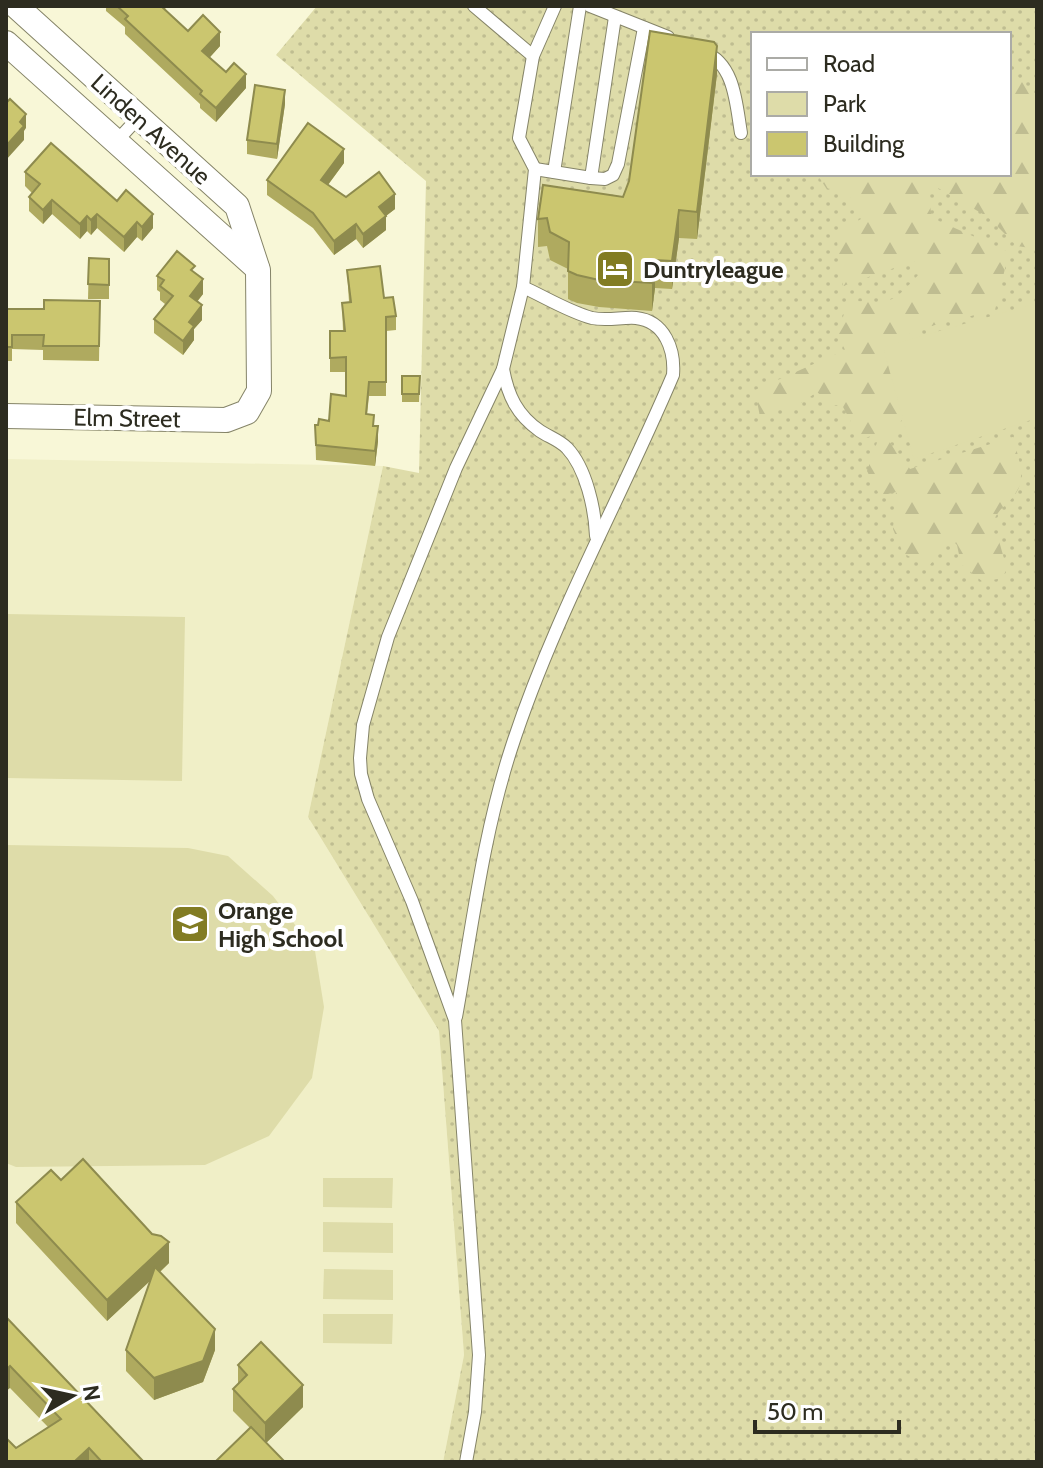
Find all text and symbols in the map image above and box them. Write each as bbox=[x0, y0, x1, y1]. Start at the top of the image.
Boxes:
legend bbox=[751, 32, 1011, 176]
text: Road bbox=[823, 49, 875, 78]
street label: Linden Avenue bbox=[85, 68, 217, 190]
text: Park bbox=[823, 89, 866, 118]
text: Building bbox=[823, 129, 905, 158]
hotel icon: Duntryleague bbox=[594, 248, 636, 290]
place label: Duntryleague bbox=[643, 255, 784, 284]
street label: Elm Street bbox=[73, 403, 181, 433]
place label: Orange High School bbox=[218, 896, 343, 953]
school or university icon: Orange High School bbox=[169, 903, 211, 945]
north arrow bbox=[32, 1356, 112, 1436]
text: N bbox=[77, 1383, 106, 1403]
scale bar bbox=[755, 1384, 899, 1434]
text: 50 m bbox=[767, 1397, 823, 1426]

